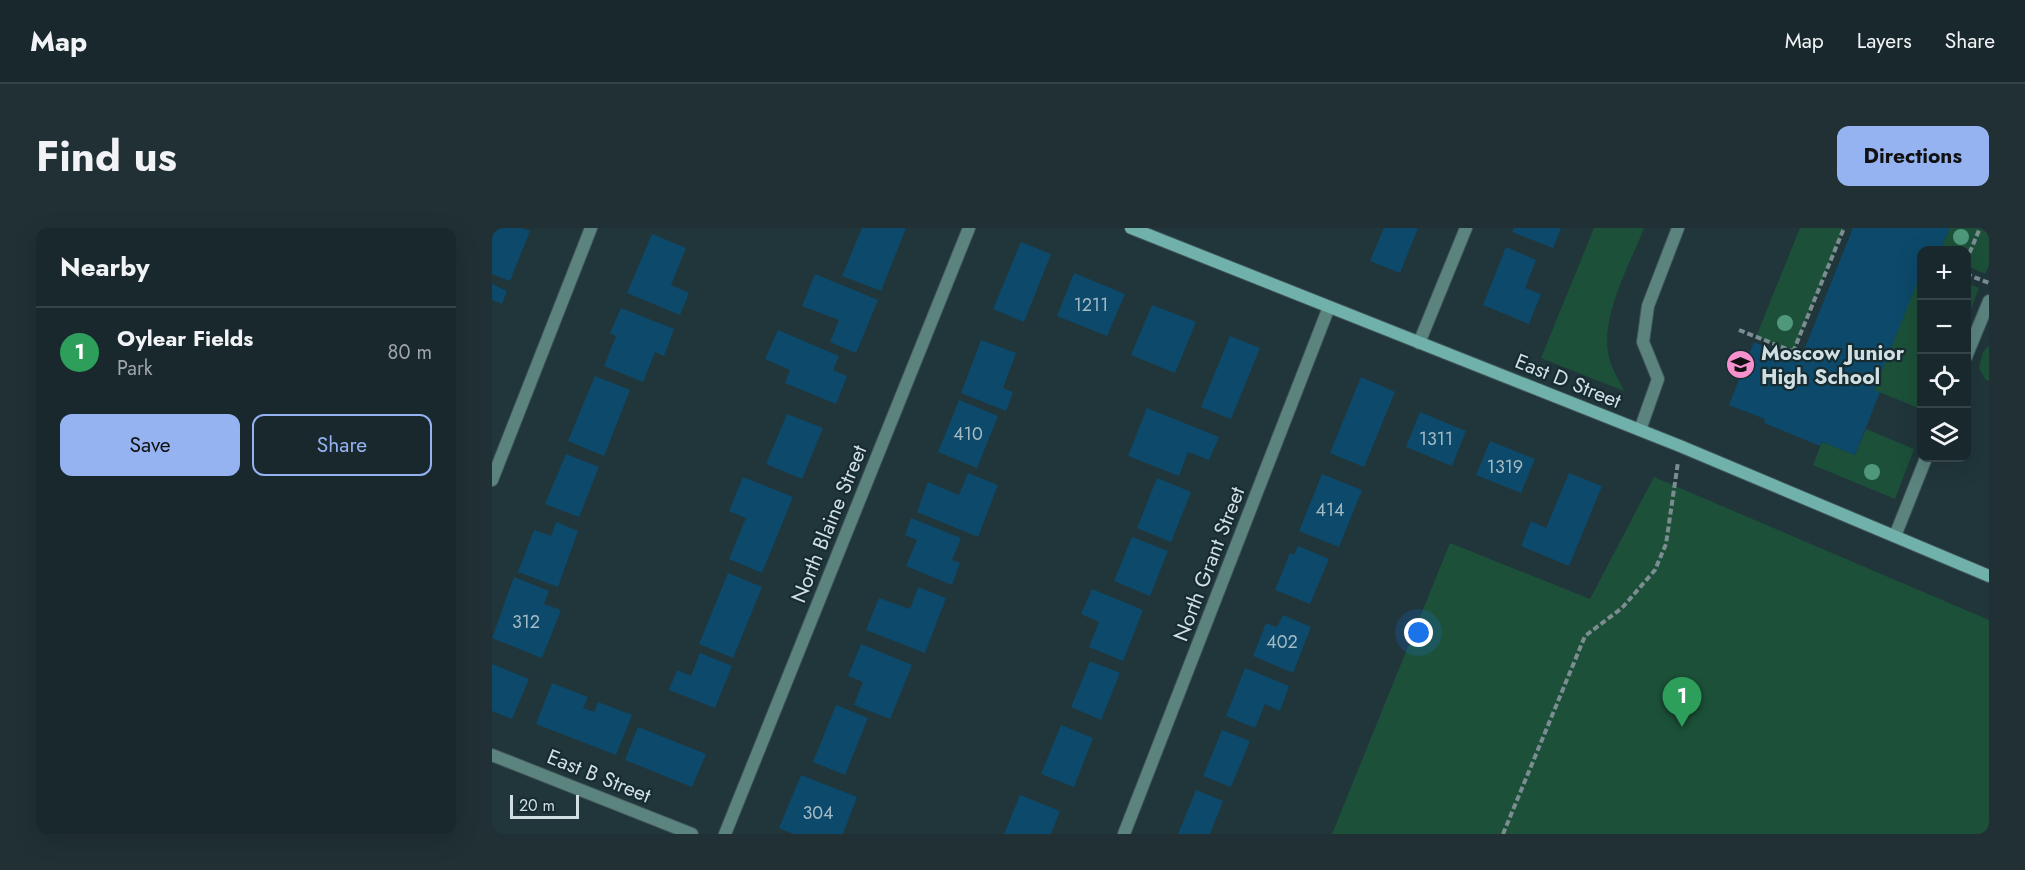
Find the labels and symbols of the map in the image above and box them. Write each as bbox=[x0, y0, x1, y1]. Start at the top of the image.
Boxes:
house number: 1211 bbox=[1074, 292, 1108, 318]
place label: Moscow Junior High School bbox=[1761, 338, 1905, 392]
street label: East D Street bbox=[1510, 346, 1626, 416]
school or university icon: Moscow Junior High School bbox=[1724, 349, 1756, 381]
house number: 410 bbox=[953, 421, 983, 447]
house number: 1311 bbox=[1419, 426, 1453, 452]
street label: North Blaine Street bbox=[784, 441, 874, 607]
house number: 1319 bbox=[1487, 454, 1523, 480]
street label: North Grant Street bbox=[1166, 482, 1252, 646]
house number: 414 bbox=[1315, 497, 1345, 523]
house number: 312 bbox=[512, 609, 540, 635]
your location bbox=[1404, 618, 1433, 647]
house number: 402 bbox=[1266, 629, 1298, 655]
pin: 1 bbox=[1662, 678, 1702, 727]
street label: East B Street bbox=[543, 742, 655, 810]
scale bar bbox=[510, 792, 579, 820]
house number: 304 bbox=[802, 800, 834, 826]

